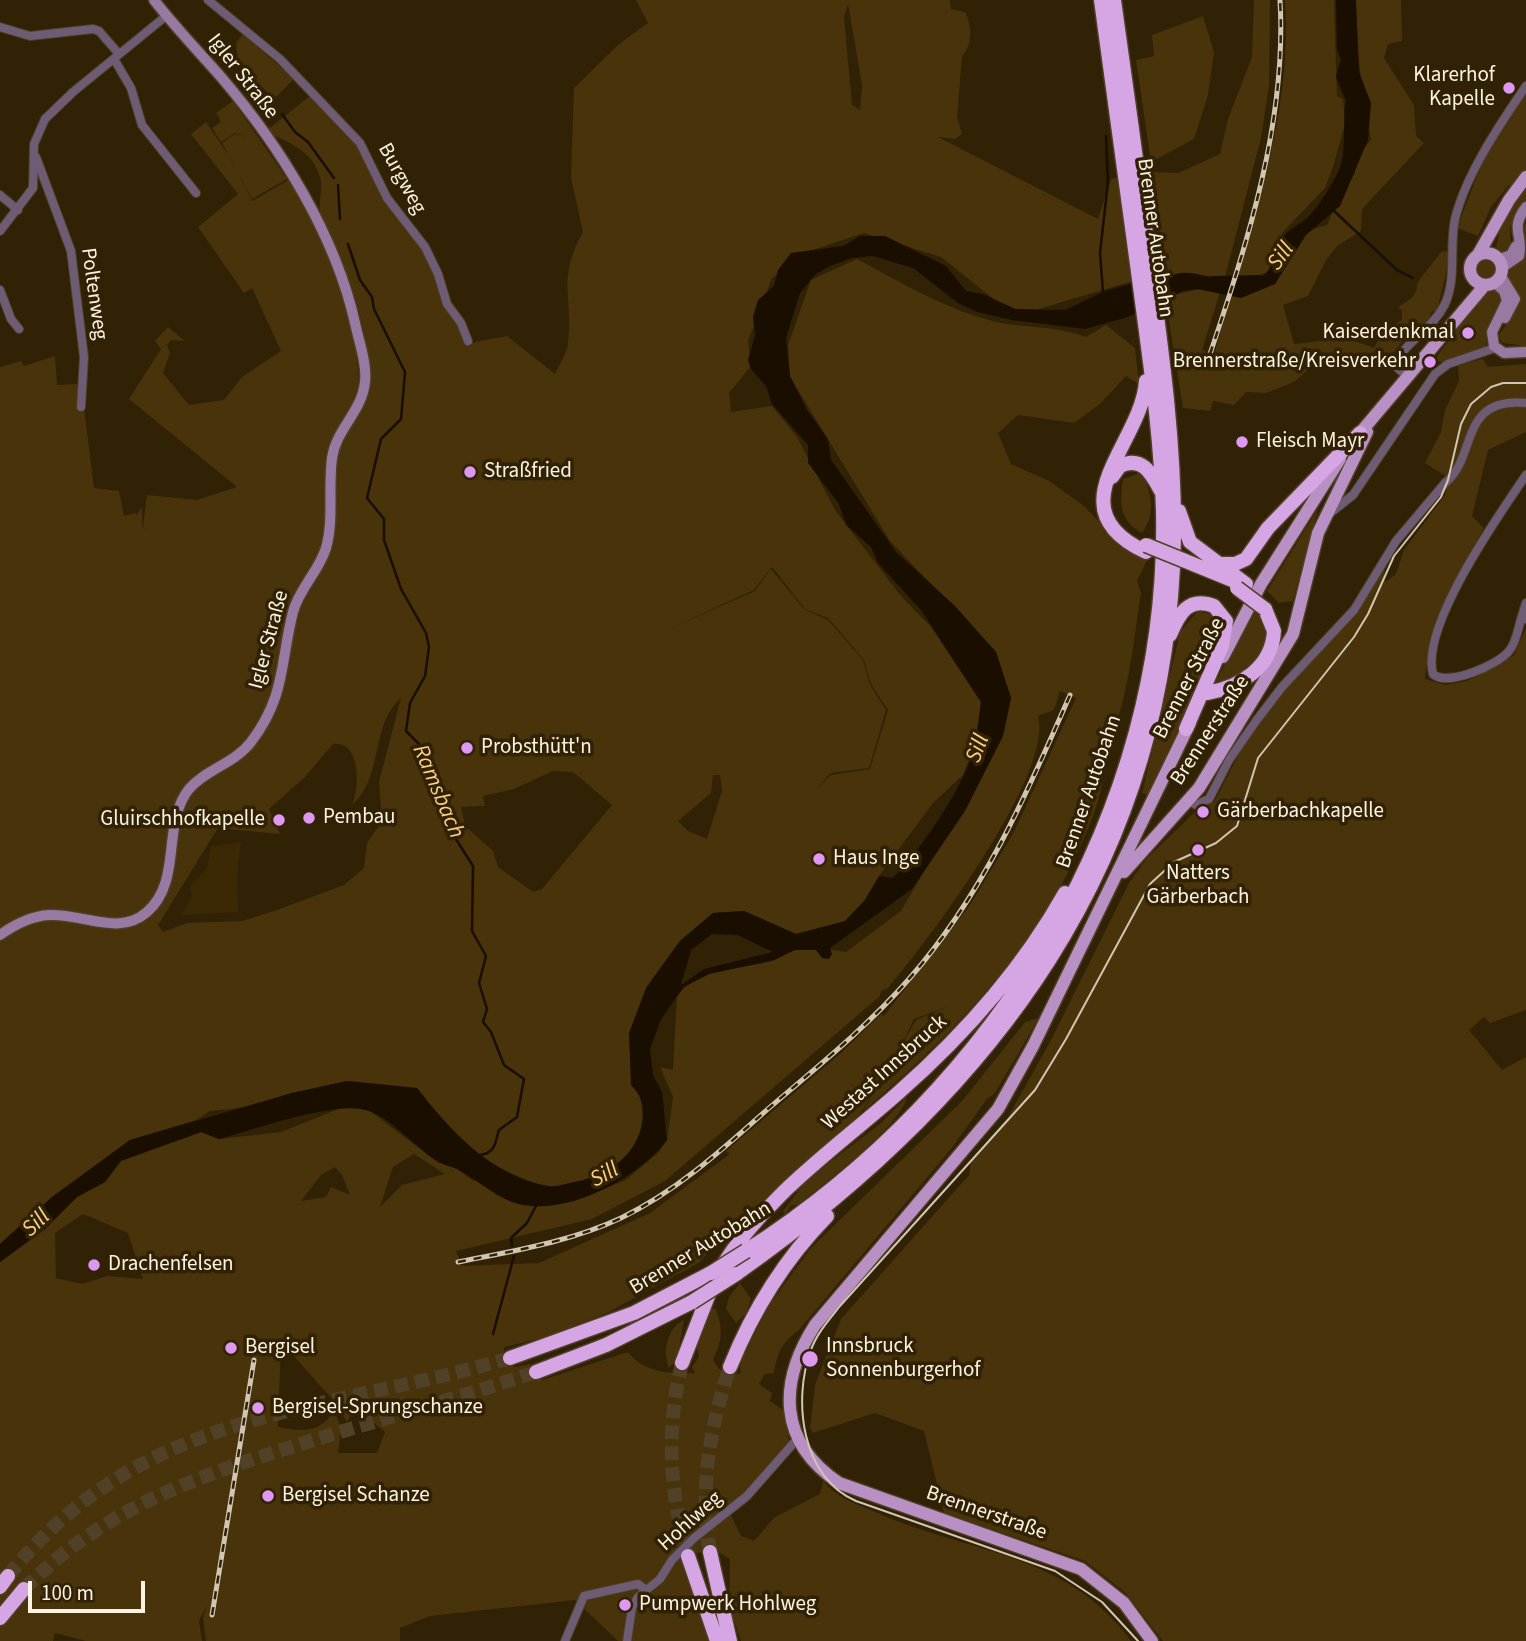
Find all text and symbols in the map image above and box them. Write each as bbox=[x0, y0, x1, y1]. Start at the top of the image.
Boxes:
street label: Igler Straße bbox=[201, 29, 283, 125]
place label: Klarerhof Kapelle bbox=[1413, 63, 1495, 113]
marker: Klarerhof Kapelle bbox=[1501, 80, 1517, 96]
street label: Burgweg bbox=[371, 139, 431, 219]
street label: Brenner Autobahn bbox=[1130, 157, 1178, 319]
water label: Sill bbox=[1262, 237, 1302, 277]
street label: Poltenweg bbox=[74, 246, 112, 342]
place label: Kaiserdenkmal bbox=[1322, 320, 1454, 346]
marker: Kaiserdenkmal bbox=[1460, 325, 1476, 341]
place label: Brennerstraße/Kreisverkehr bbox=[1173, 349, 1416, 375]
marker: Brennerstraße/Kreisverkehr bbox=[1422, 354, 1438, 370]
place label: Fleisch Mayr bbox=[1256, 429, 1364, 455]
marker: Fleisch Mayr bbox=[1234, 434, 1250, 450]
place label: Straßfried bbox=[484, 459, 572, 485]
marker: Straßfried bbox=[462, 464, 478, 480]
street label: Igler Straße bbox=[245, 588, 295, 692]
street label: Brenner Straße bbox=[1149, 614, 1231, 744]
street label: Brennerstraße bbox=[1166, 671, 1256, 791]
street label: Brenner Autobahn bbox=[1052, 712, 1128, 872]
water label: Sill bbox=[961, 731, 997, 767]
place label: Probsthütt'n bbox=[481, 735, 592, 761]
marker: Probsthütt'n bbox=[459, 740, 475, 756]
water label: Ramsbach bbox=[405, 741, 469, 843]
place label: Gärberbachkapelle bbox=[1217, 799, 1384, 825]
marker: Gärberbachkapelle bbox=[1195, 804, 1211, 820]
place label: Pembau bbox=[323, 805, 396, 831]
place label: Gluirschhofkapelle bbox=[100, 807, 265, 833]
marker: Pembau bbox=[301, 810, 317, 826]
marker: Gluirschhofkapelle bbox=[271, 812, 287, 828]
marker: Natters Gärberbach bbox=[1190, 842, 1206, 858]
place label: Haus Inge bbox=[833, 846, 919, 872]
marker: Haus Inge bbox=[811, 851, 827, 867]
place label: Natters Gärberbach bbox=[1146, 861, 1250, 911]
street label: Westast Innsbruck bbox=[817, 1010, 953, 1136]
water label: Sill bbox=[586, 1157, 624, 1195]
street label: Brenner Autobahn bbox=[626, 1197, 776, 1301]
water label: Sill bbox=[17, 1204, 57, 1244]
place label: Drachenfelsen bbox=[108, 1252, 234, 1278]
marker: Drachenfelsen bbox=[86, 1257, 102, 1273]
place label: Innsbruck Sonnenburgerhof bbox=[826, 1334, 980, 1384]
place label: Bergisel bbox=[245, 1335, 315, 1361]
marker: Bergisel bbox=[223, 1340, 239, 1356]
marker: Innsbruck Sonnenburgerhof bbox=[800, 1349, 820, 1369]
place label: Bergisel-Sprungschanze bbox=[272, 1395, 483, 1421]
marker: Bergisel-Sprungschanze bbox=[250, 1400, 266, 1416]
street label: Brennerstraße bbox=[922, 1482, 1050, 1546]
place label: Bergisel Schanze bbox=[282, 1483, 430, 1509]
street label: Hohlweg bbox=[654, 1487, 728, 1557]
marker: Bergisel Schanze bbox=[260, 1488, 276, 1504]
scale bar bbox=[32, 1568, 149, 1612]
text: 100 m bbox=[41, 1578, 94, 1608]
place label: Pumpwerk Hohlweg bbox=[639, 1592, 816, 1618]
marker: Pumpwerk Hohlweg bbox=[617, 1597, 633, 1613]

